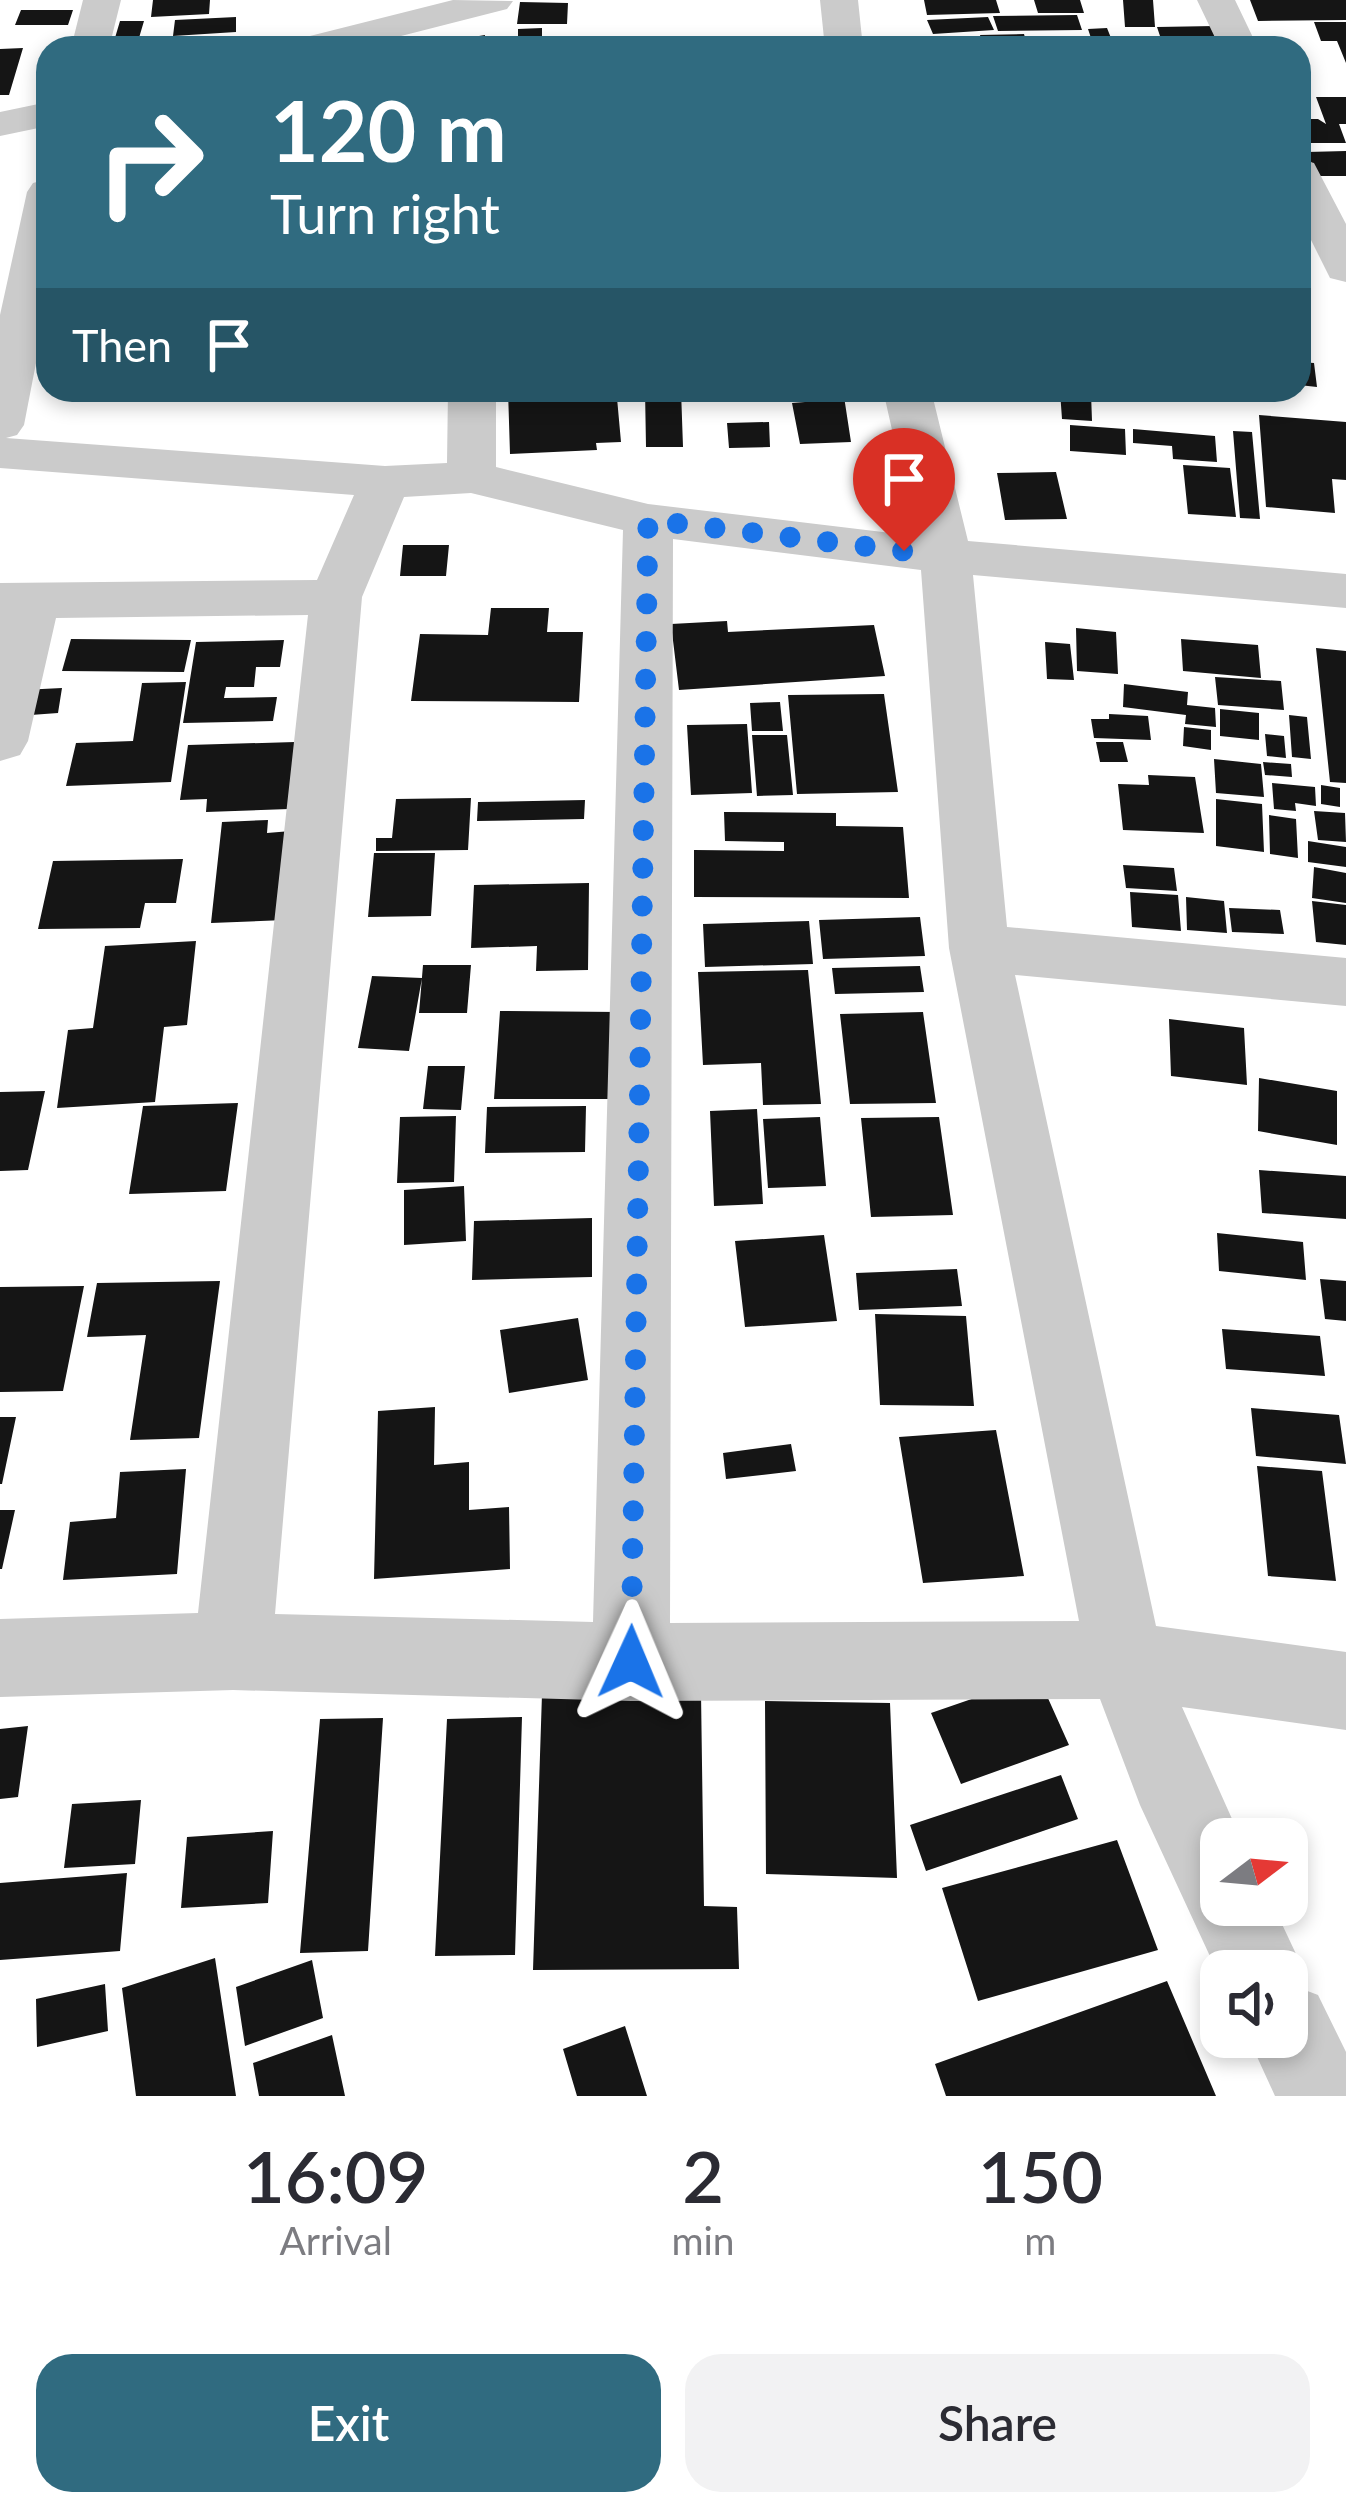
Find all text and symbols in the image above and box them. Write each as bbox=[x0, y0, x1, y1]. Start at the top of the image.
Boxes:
text: 120 m bbox=[270, 79, 507, 180]
icon: right bbox=[72, 84, 228, 240]
text: Turn right bbox=[270, 181, 500, 246]
icon: arrive bbox=[196, 312, 262, 378]
text: Then bbox=[72, 318, 172, 372]
pin bbox=[853, 428, 955, 551]
icon: arrive bbox=[871, 446, 937, 512]
position arrow bbox=[568, 1599, 694, 1725]
north arrow bbox=[1200, 1818, 1308, 1926]
map controls bbox=[1200, 1818, 1308, 2058]
button: sound bbox=[1200, 1950, 1308, 2058]
text: 16:09 bbox=[243, 2132, 428, 2218]
text: 2 bbox=[682, 2132, 724, 2218]
text: 150 bbox=[978, 2132, 1103, 2218]
text: Arrival bbox=[280, 2217, 392, 2263]
text: min bbox=[671, 2217, 735, 2263]
text: m bbox=[1024, 2217, 1056, 2263]
button: Exit bbox=[36, 2354, 661, 2492]
button: Share bbox=[685, 2354, 1310, 2492]

